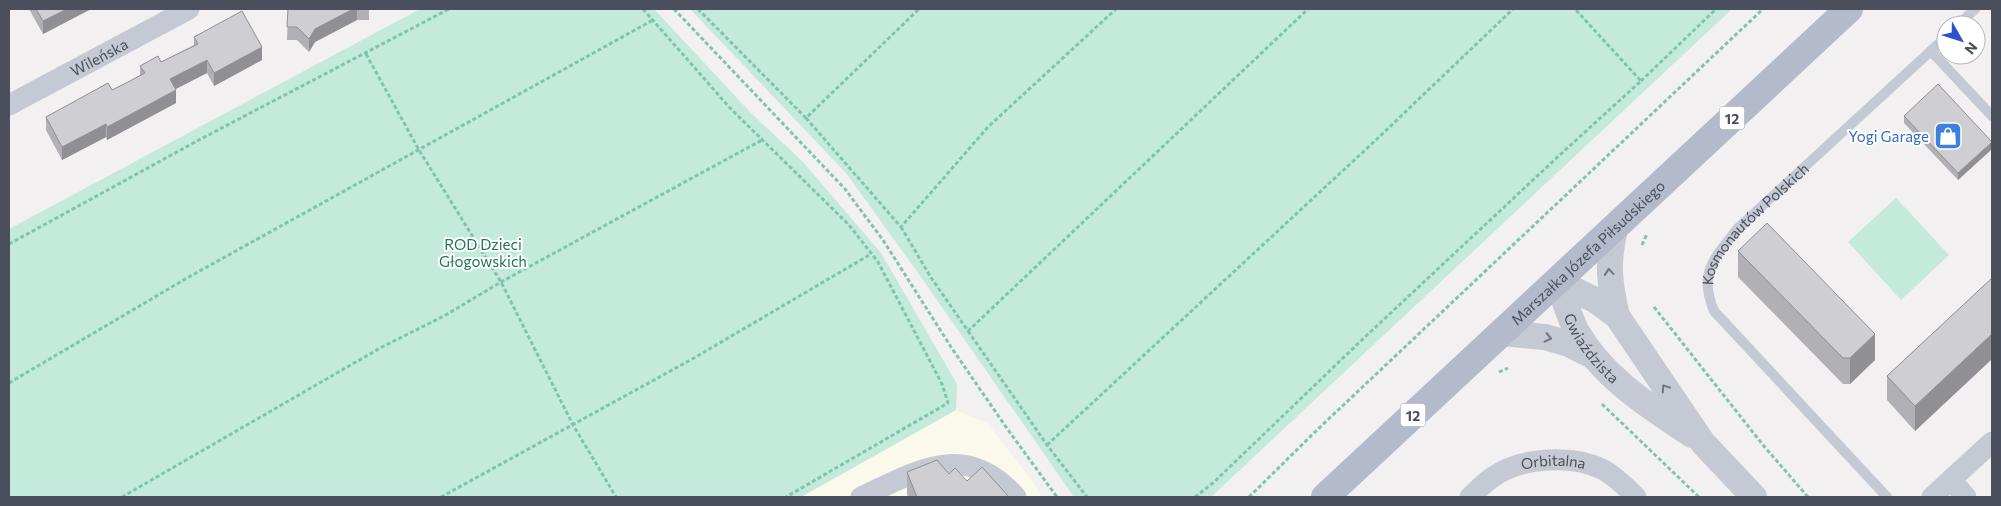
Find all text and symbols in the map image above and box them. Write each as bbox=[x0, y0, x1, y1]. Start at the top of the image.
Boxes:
north arrow bbox=[1936, 15, 1986, 65]
street label: Wileńska bbox=[67, 34, 131, 80]
text: N bbox=[1962, 39, 1981, 58]
road number: 12 bbox=[1720, 106, 1744, 130]
shop icon: Yogi Garage bbox=[1933, 121, 1963, 151]
place label: Yogi Garage bbox=[1848, 127, 1929, 145]
street label: Kosmonautów Polskich bbox=[1698, 159, 1812, 286]
street label: Marszałka Józefa Piłsudskiego bbox=[1507, 176, 1668, 328]
park label: ROD Dzieci Głogowskich bbox=[439, 235, 527, 270]
one-way arrow bbox=[1604, 268, 1615, 276]
street label: Gwiaździsta bbox=[1561, 311, 1623, 387]
one-way arrow bbox=[1544, 332, 1553, 343]
one-way arrow bbox=[1662, 384, 1672, 393]
road number: 12 bbox=[1400, 404, 1426, 426]
street label: Orbitalna bbox=[1519, 451, 1588, 473]

